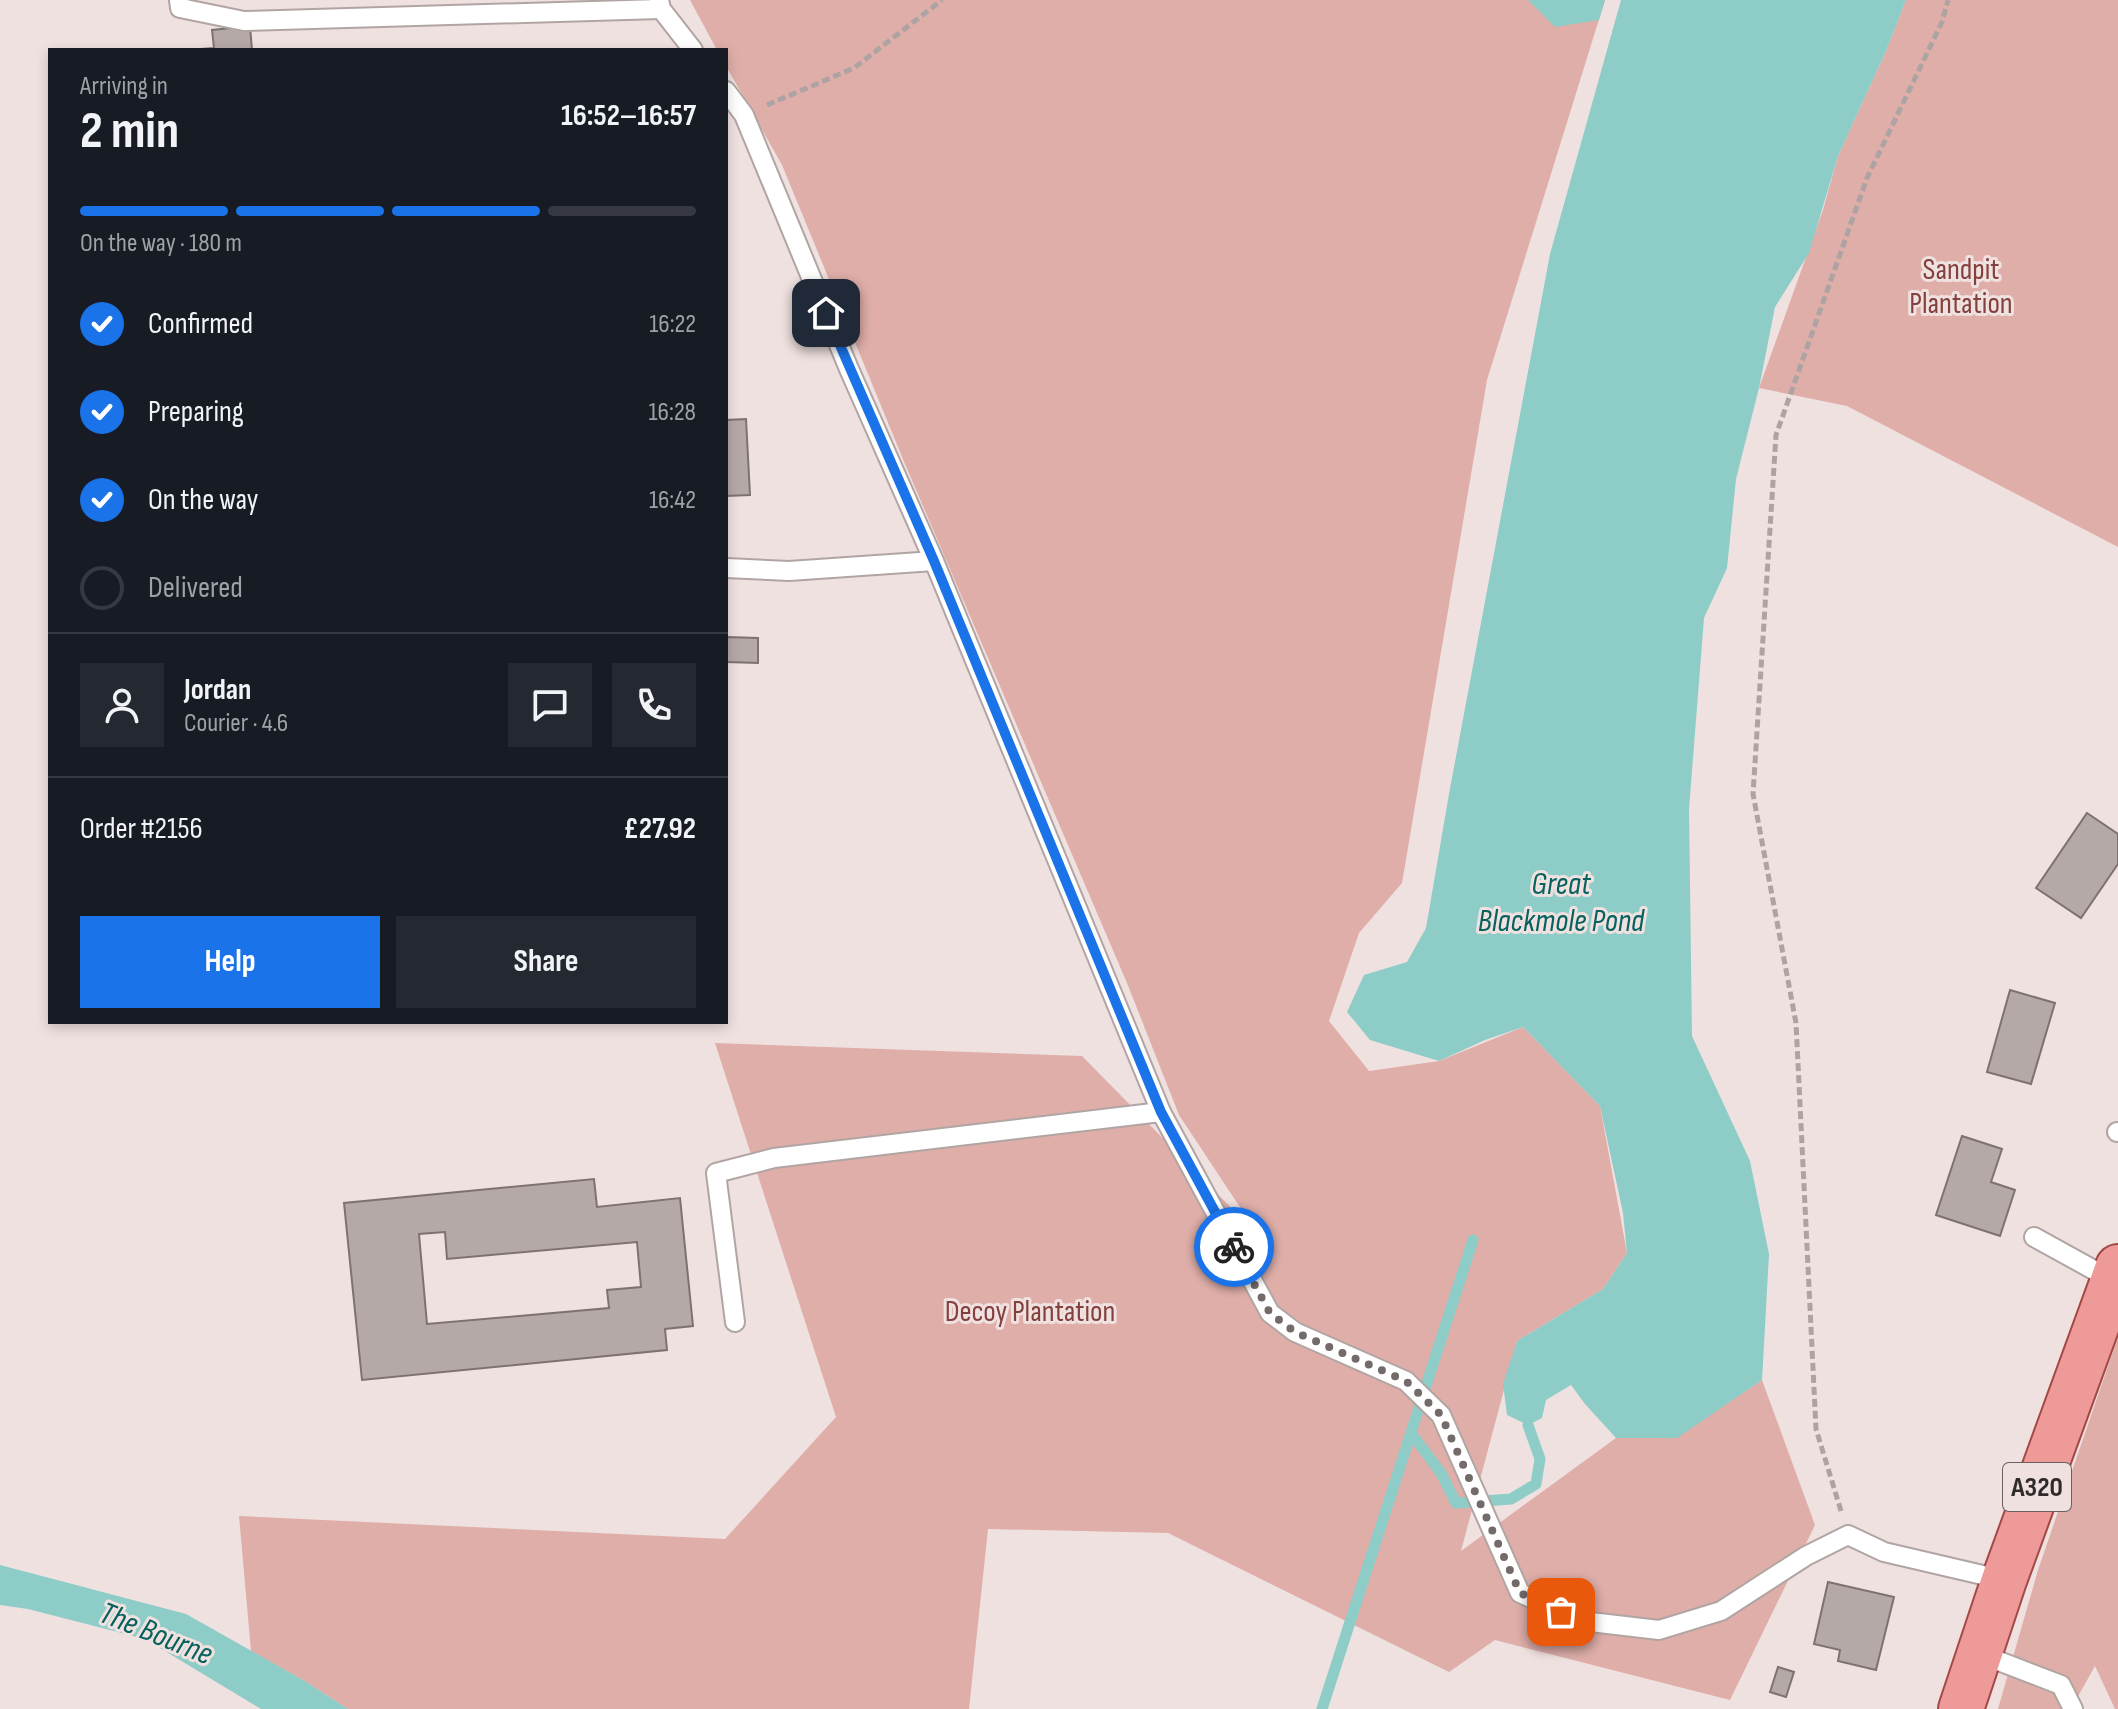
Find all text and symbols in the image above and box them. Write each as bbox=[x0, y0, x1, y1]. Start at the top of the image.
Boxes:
text: Arriving in bbox=[80, 71, 168, 102]
text: 16:52–16:57 bbox=[561, 98, 696, 134]
text: 2 min bbox=[80, 100, 179, 163]
text: On the way · 180 m bbox=[80, 228, 242, 259]
park label: Sandpit Plantation bbox=[1909, 252, 2013, 322]
pin bbox=[792, 279, 860, 347]
icon: home bbox=[804, 291, 848, 335]
icon: check bbox=[80, 302, 124, 346]
text: Confirmed bbox=[148, 306, 253, 342]
text: 16:22 bbox=[649, 309, 696, 340]
icon: check bbox=[80, 390, 124, 434]
text: Preparing bbox=[148, 394, 244, 430]
text: 16:28 bbox=[648, 397, 696, 428]
icon: check bbox=[80, 478, 124, 522]
text: On the way bbox=[148, 482, 258, 518]
text: 16:42 bbox=[649, 485, 696, 516]
text: Delivered bbox=[148, 570, 243, 606]
button: person bbox=[80, 663, 164, 747]
button: chat bbox=[508, 663, 592, 747]
button: phone bbox=[612, 663, 696, 747]
text: Jordan bbox=[184, 672, 251, 708]
text: Courier · 4.6 bbox=[184, 708, 288, 739]
text: Order #2156 bbox=[80, 811, 203, 847]
text: £27.92 bbox=[623, 811, 696, 847]
water label: Great Blackmole Pond bbox=[1478, 865, 1645, 941]
button: Help bbox=[80, 916, 380, 1008]
button: Share bbox=[396, 916, 696, 1008]
courier bbox=[1194, 1207, 1274, 1287]
icon: bike bbox=[1212, 1225, 1256, 1269]
park label: Decoy Plantation bbox=[945, 1294, 1115, 1330]
road number: A320 bbox=[2003, 1463, 2071, 1511]
pin bbox=[1527, 1578, 1595, 1646]
icon: bag bbox=[1539, 1590, 1583, 1634]
water label: The Bourne bbox=[94, 1594, 218, 1674]

